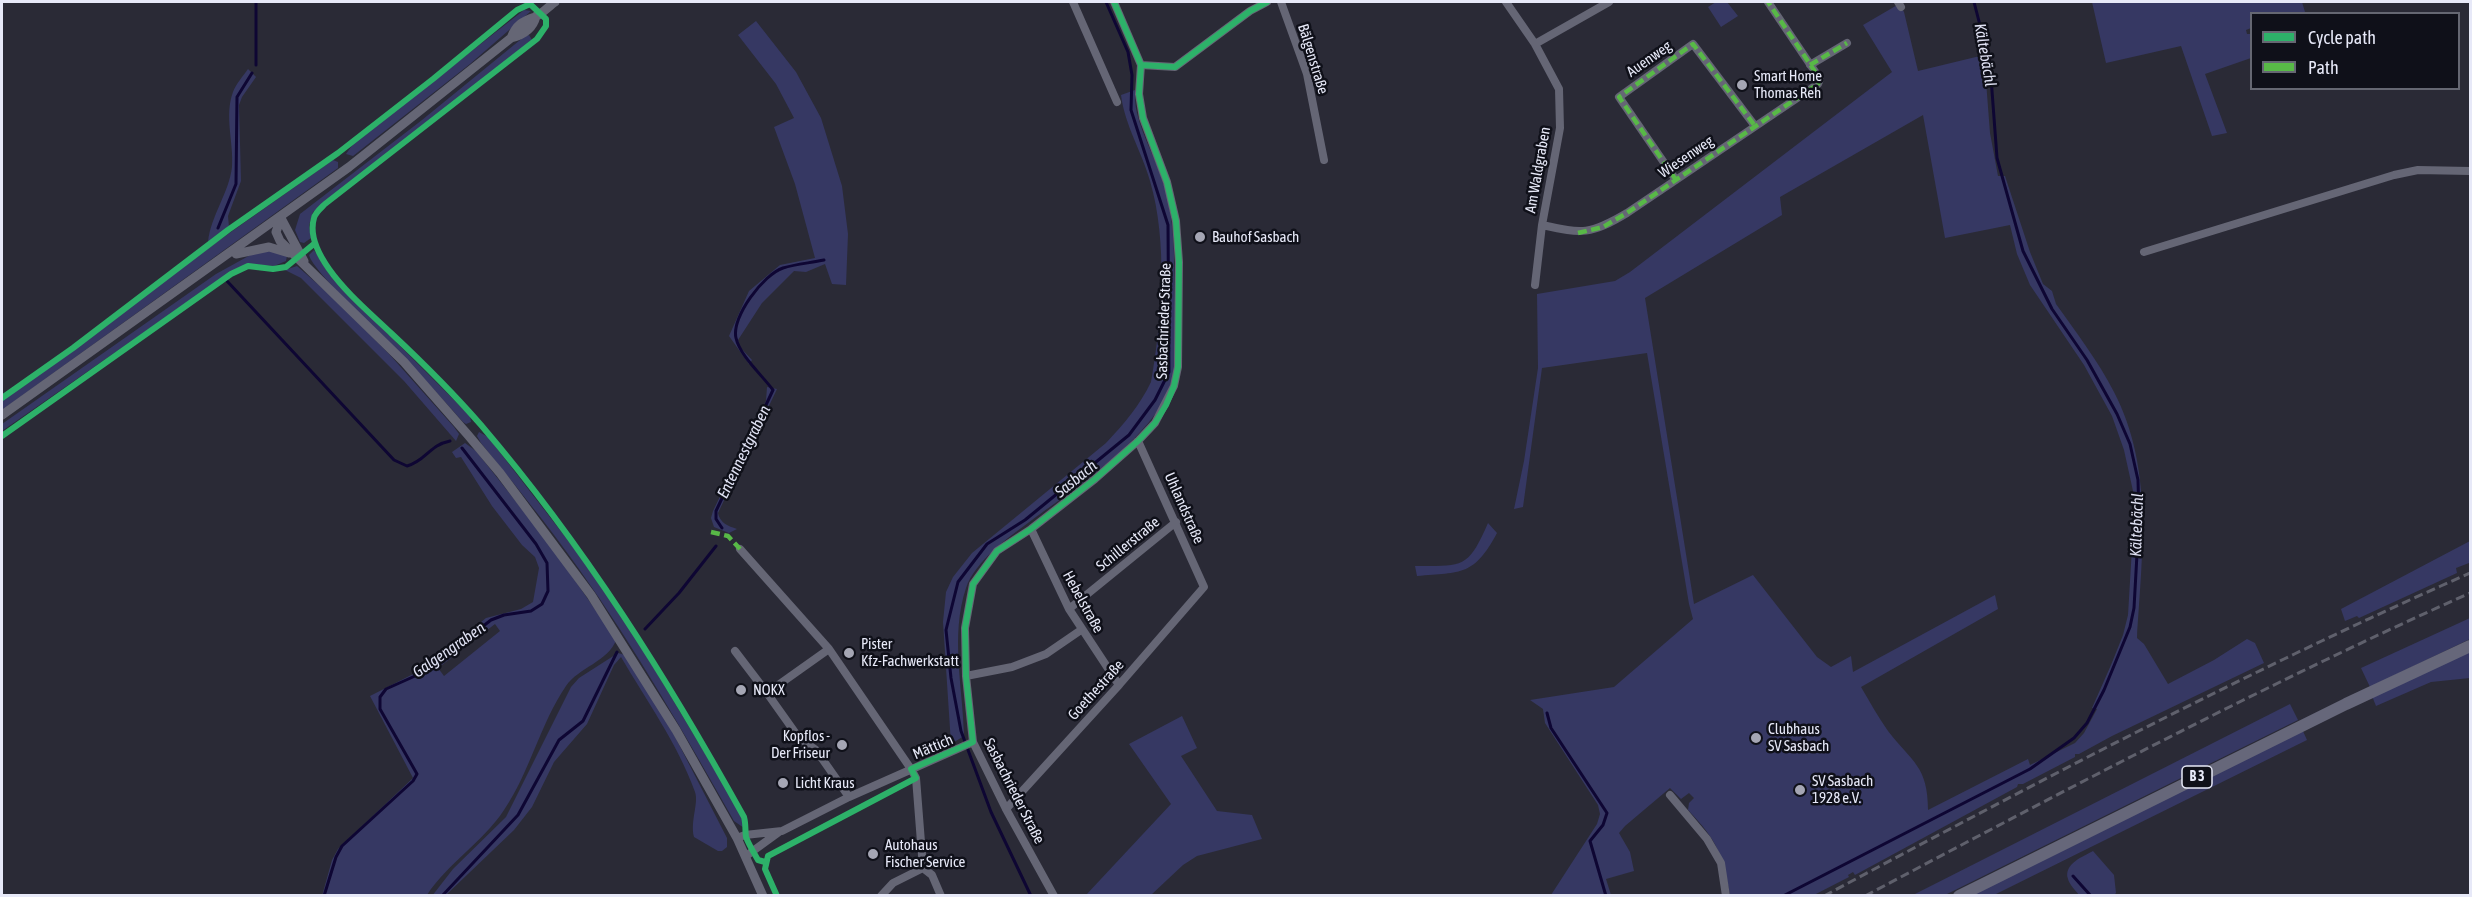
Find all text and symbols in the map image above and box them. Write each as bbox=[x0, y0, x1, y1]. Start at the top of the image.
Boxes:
legend bbox=[2250, 12, 2460, 90]
street label: Bälgenstraße bbox=[1294, 22, 1332, 96]
water label: Kältebächl bbox=[1970, 22, 2000, 88]
text: Cycle path bbox=[2308, 27, 2376, 48]
street label: Auenweg bbox=[1623, 37, 1675, 81]
text: Path bbox=[2308, 57, 2339, 78]
place label: Smart Home Thomas Reh bbox=[1754, 67, 1822, 102]
marker: Smart Home Thomas Reh bbox=[1735, 78, 1749, 92]
street label: Am Waldgraben bbox=[1522, 125, 1554, 215]
street label: Wiesenweg bbox=[1655, 132, 1717, 182]
place label: Bauhof Sasbach bbox=[1212, 228, 1299, 246]
marker: Bauhof Sasbach bbox=[1193, 230, 1207, 244]
street label: Sasbachrieder Straße bbox=[1153, 263, 1175, 379]
water label: Entennestgraben bbox=[713, 402, 775, 502]
water label: Sasbach bbox=[1051, 456, 1101, 502]
street label: Uhlandstraße bbox=[1160, 470, 1208, 546]
water label: Kältebächl bbox=[2126, 493, 2148, 557]
street label: Schillerstraße bbox=[1093, 513, 1163, 575]
street label: Hebelstraße bbox=[1059, 568, 1107, 636]
water label: Galgengraben bbox=[409, 618, 489, 682]
place label: Pister Kfz-Fachwerkstatt bbox=[861, 635, 959, 670]
marker: Pister Kfz-Fachwerkstatt bbox=[842, 646, 856, 660]
street label: Goethestraße bbox=[1064, 656, 1128, 724]
place label: NOKX bbox=[753, 681, 785, 699]
marker: NOKX bbox=[734, 683, 748, 697]
place label: Clubhaus SV Sasbach bbox=[1768, 720, 1829, 755]
place label: Kopflos - Der Friseur bbox=[771, 727, 830, 762]
street label: Mättich bbox=[910, 731, 956, 763]
marker: Clubhaus SV Sasbach bbox=[1749, 731, 1763, 745]
street label: Sasbachrieder Straße bbox=[980, 735, 1048, 847]
marker: Kopflos - Der Friseur bbox=[835, 738, 849, 752]
road number: B 3 bbox=[2182, 766, 2212, 788]
place label: SV Sasbach 1928 e.V. bbox=[1812, 772, 1873, 807]
place label: Licht Kraus bbox=[795, 774, 854, 792]
marker: Licht Kraus bbox=[776, 776, 790, 790]
marker: SV Sasbach 1928 e.V. bbox=[1793, 783, 1807, 797]
place label: Autohaus Fischer Service bbox=[885, 836, 965, 871]
marker: Autohaus Fischer Service bbox=[866, 847, 880, 861]

